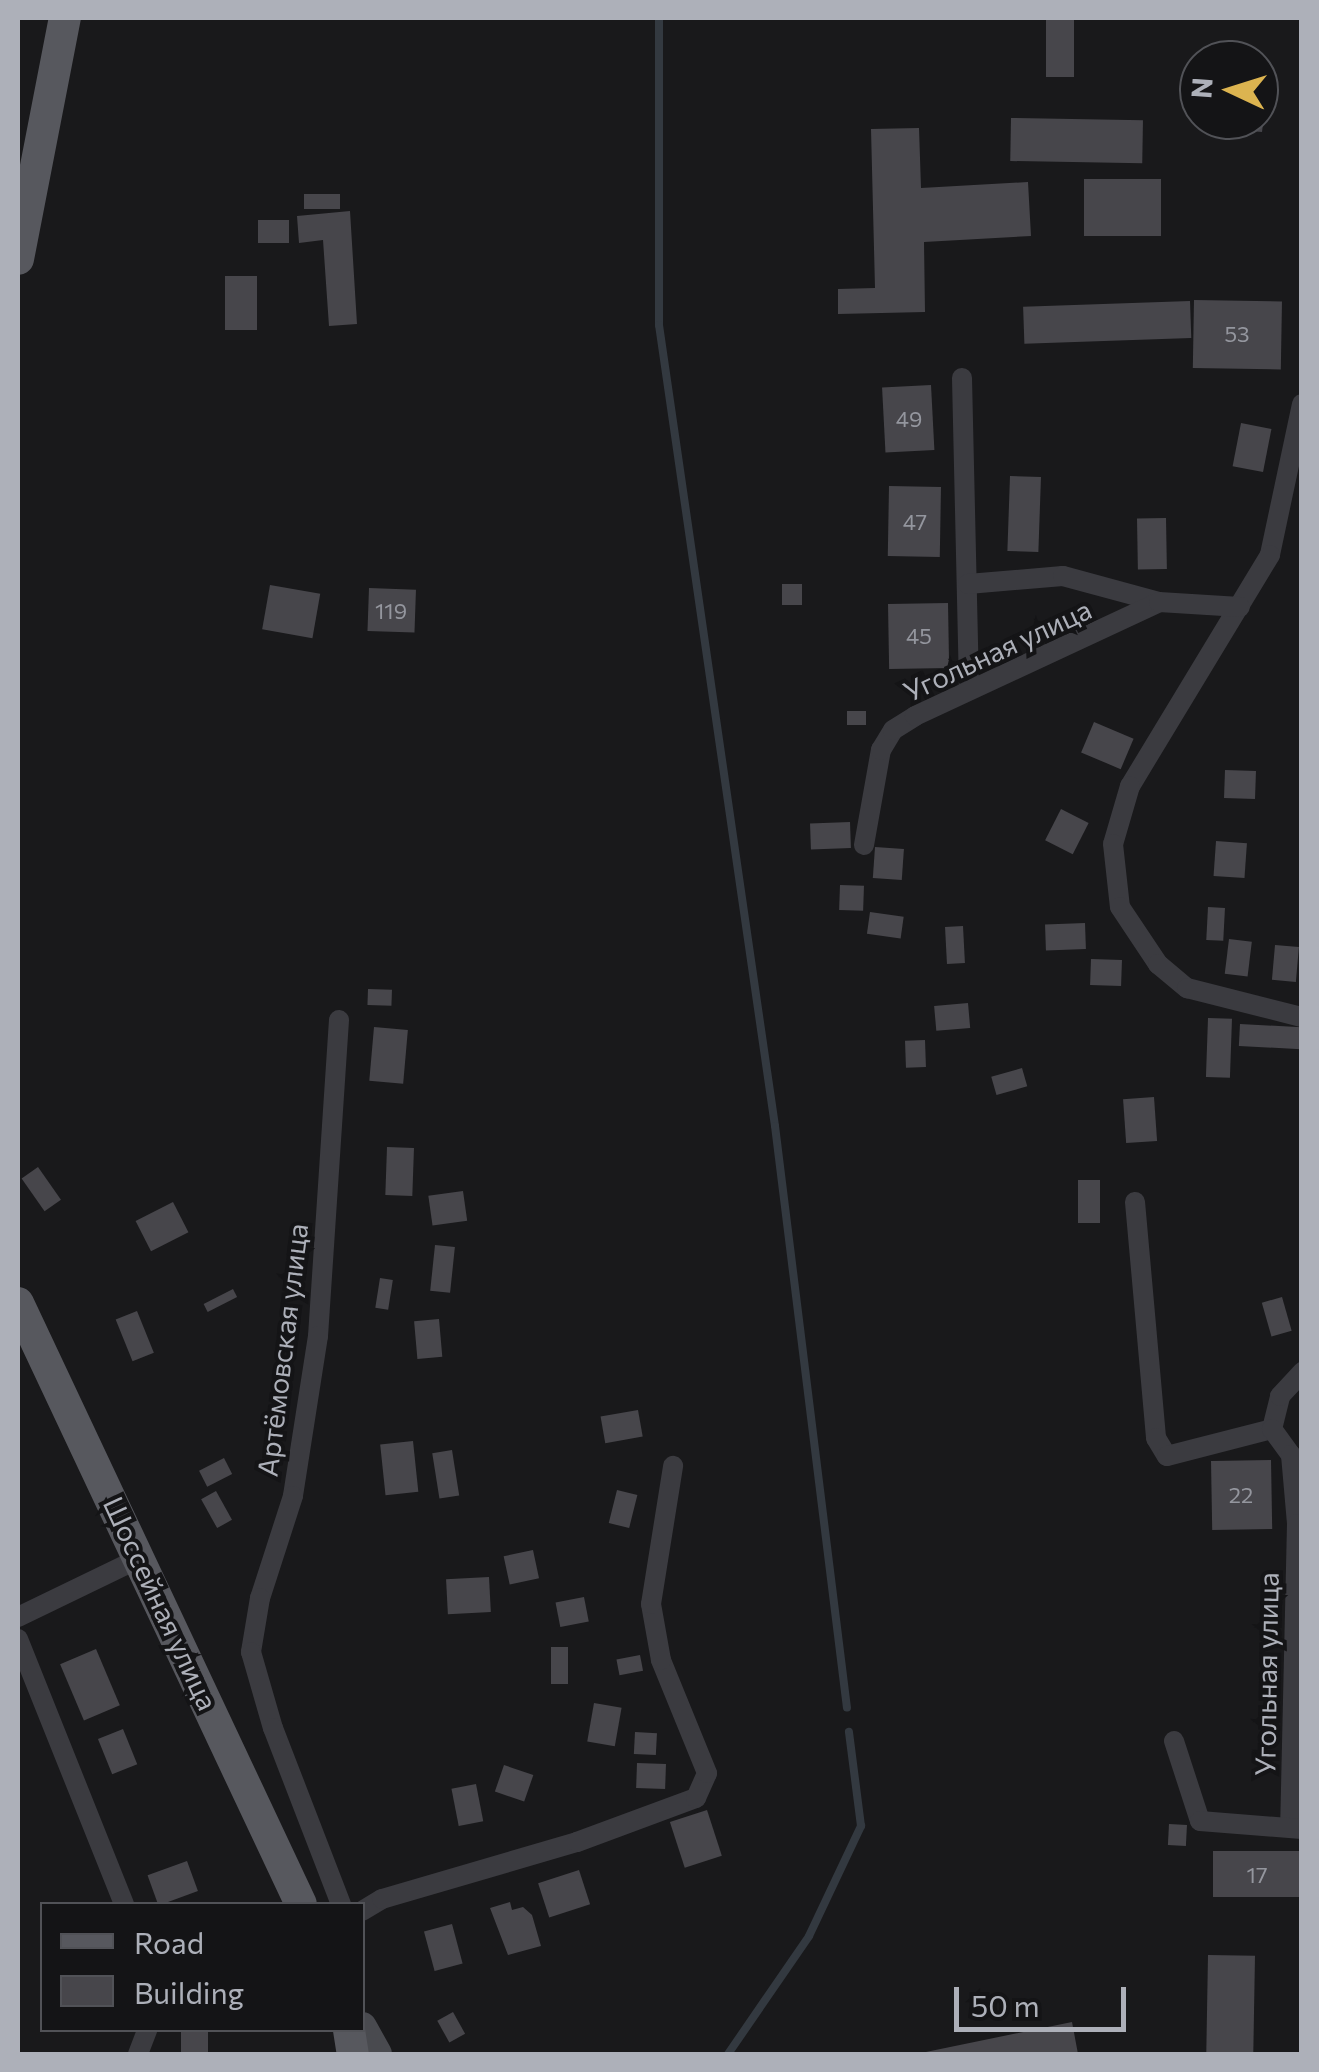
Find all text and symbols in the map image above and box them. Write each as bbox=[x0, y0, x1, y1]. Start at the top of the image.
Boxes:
north arrow bbox=[1179, 40, 1279, 140]
text: N bbox=[1183, 76, 1219, 100]
house number: 53 bbox=[1224, 321, 1250, 347]
house number: 49 bbox=[896, 406, 922, 432]
house number: 47 bbox=[903, 509, 927, 535]
street label: Угольная улица bbox=[898, 592, 1096, 708]
house number: 119 bbox=[375, 598, 407, 624]
house number: 45 bbox=[906, 623, 932, 649]
street label: Артёмовская улица bbox=[250, 1222, 314, 1478]
house number: 22 bbox=[1229, 1482, 1253, 1508]
street label: Шоссейная улица bbox=[97, 1491, 225, 1715]
street label: Угольная улица bbox=[1247, 1572, 1285, 1776]
house number: 17 bbox=[1246, 1862, 1268, 1888]
legend bbox=[40, 1902, 365, 2032]
text: Road bbox=[134, 1923, 204, 1960]
scale bar bbox=[959, 1967, 1132, 2029]
text: Building bbox=[134, 1973, 244, 2010]
text: 50 m bbox=[971, 1986, 1040, 2023]

